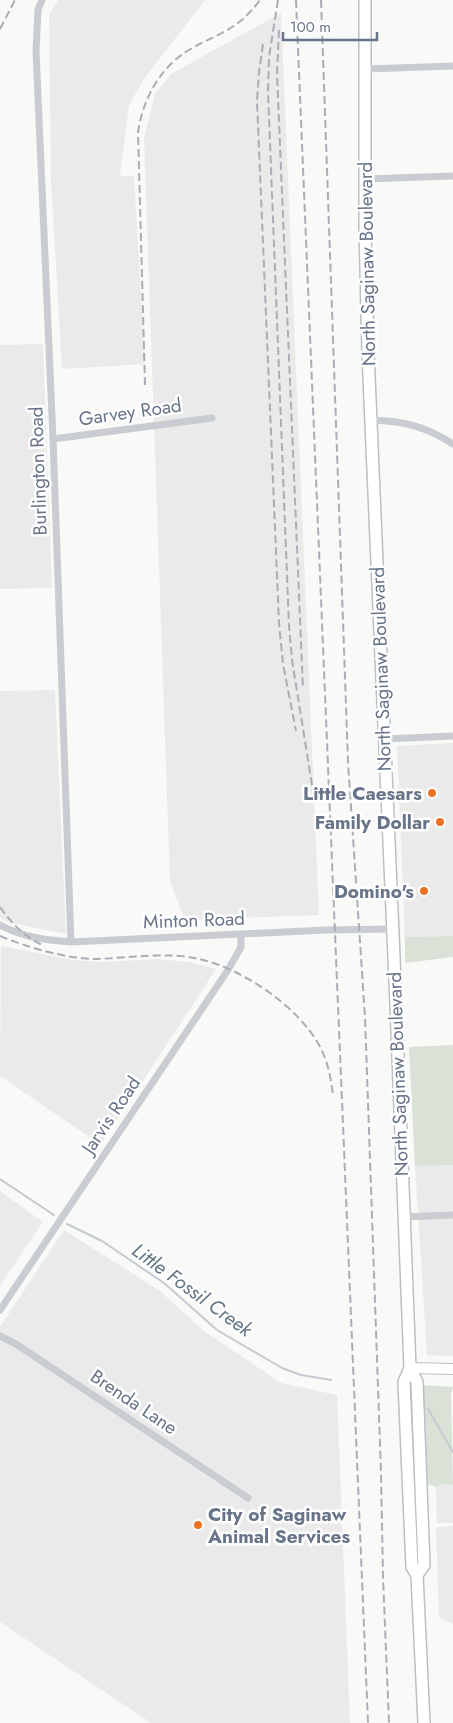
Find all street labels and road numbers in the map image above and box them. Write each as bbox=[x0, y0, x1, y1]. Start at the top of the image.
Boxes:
street label: North Saginaw Boulevard bbox=[352, 162, 382, 366]
street label: Garvey Road bbox=[77, 391, 183, 433]
street label: Burlington Road bbox=[22, 406, 54, 536]
street label: North Saginaw Boulevard bbox=[364, 566, 398, 772]
street label: Minton Road bbox=[143, 905, 245, 935]
street label: North Saginaw Boulevard bbox=[381, 971, 415, 1177]
street label: Jarvis Road bbox=[73, 1071, 147, 1162]
street label: Brenda Lane bbox=[85, 1363, 183, 1441]

